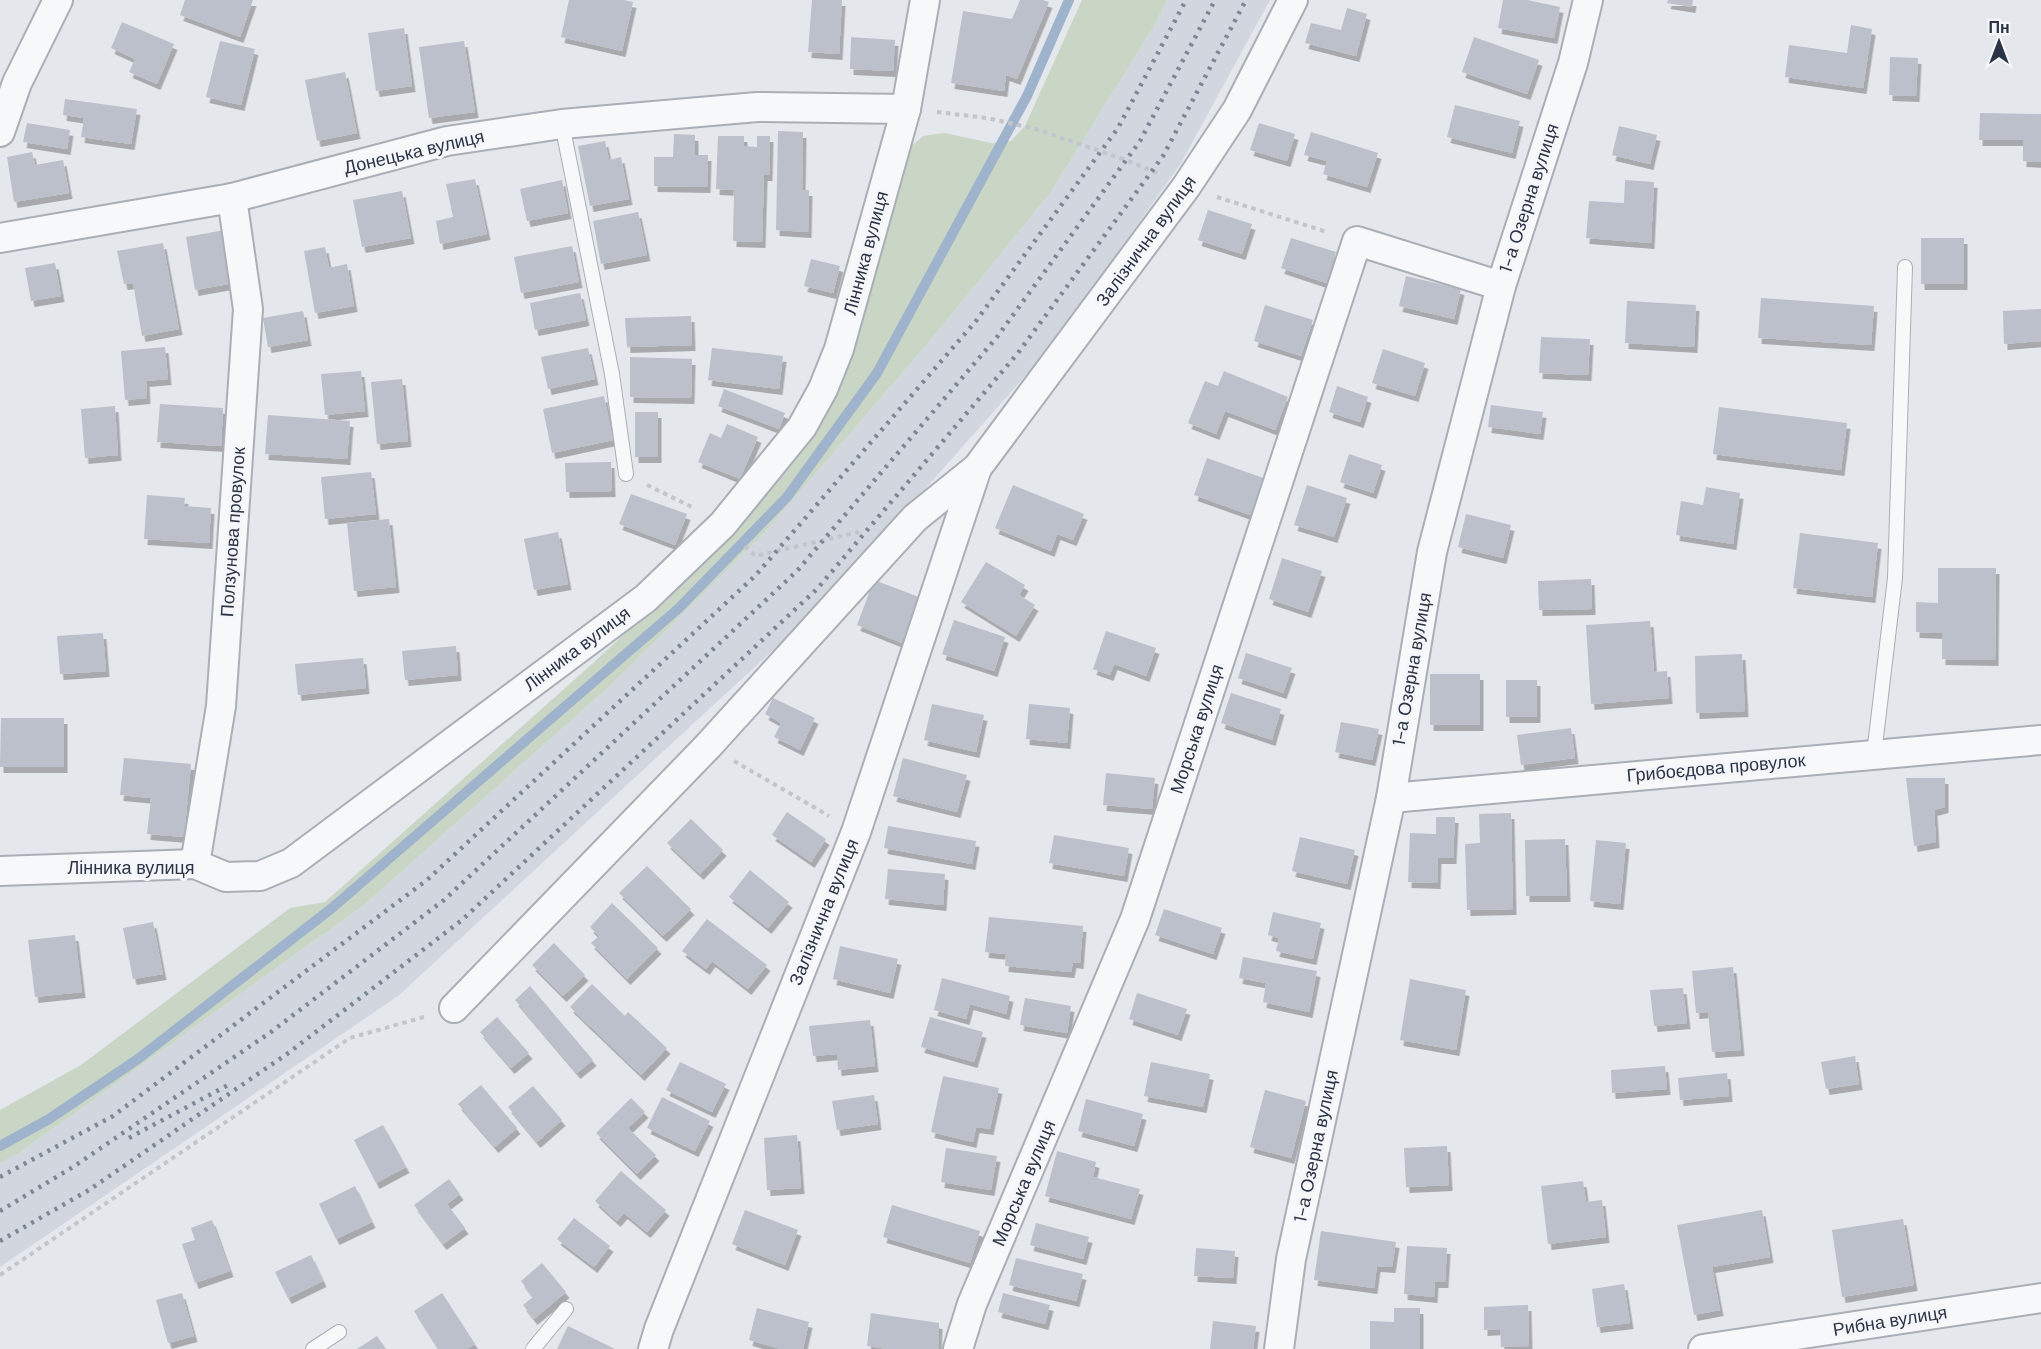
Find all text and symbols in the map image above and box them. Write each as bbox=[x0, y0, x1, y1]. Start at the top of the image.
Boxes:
north arrow bbox=[1969, 12, 2029, 72]
text: Пн bbox=[1988, 17, 2010, 38]
street label: 1-а Озерна вулиця bbox=[1494, 120, 1564, 276]
street label: Донецька вулиця bbox=[341, 124, 487, 180]
street label: Залізнична вулиця bbox=[1090, 171, 1202, 311]
street label: Лінника вулиця bbox=[838, 188, 894, 318]
street label: Ползунова провулок bbox=[215, 446, 251, 618]
street label: 1-а Озерна вулиця bbox=[1387, 590, 1437, 748]
street label: Лінника вулиця bbox=[519, 601, 635, 697]
street label: Морська вулиця bbox=[1165, 661, 1229, 797]
street label: Грибоєдова провулок bbox=[1626, 748, 1806, 788]
street label: Залізнична вулиця bbox=[784, 835, 864, 989]
street label: Лінника вулиця bbox=[67, 856, 195, 880]
street label: 1-а Озерна вулиця bbox=[1288, 1068, 1344, 1224]
street label: Морська вулиця bbox=[987, 1116, 1061, 1250]
street label: Рибна вулиця bbox=[1831, 1300, 1949, 1342]

